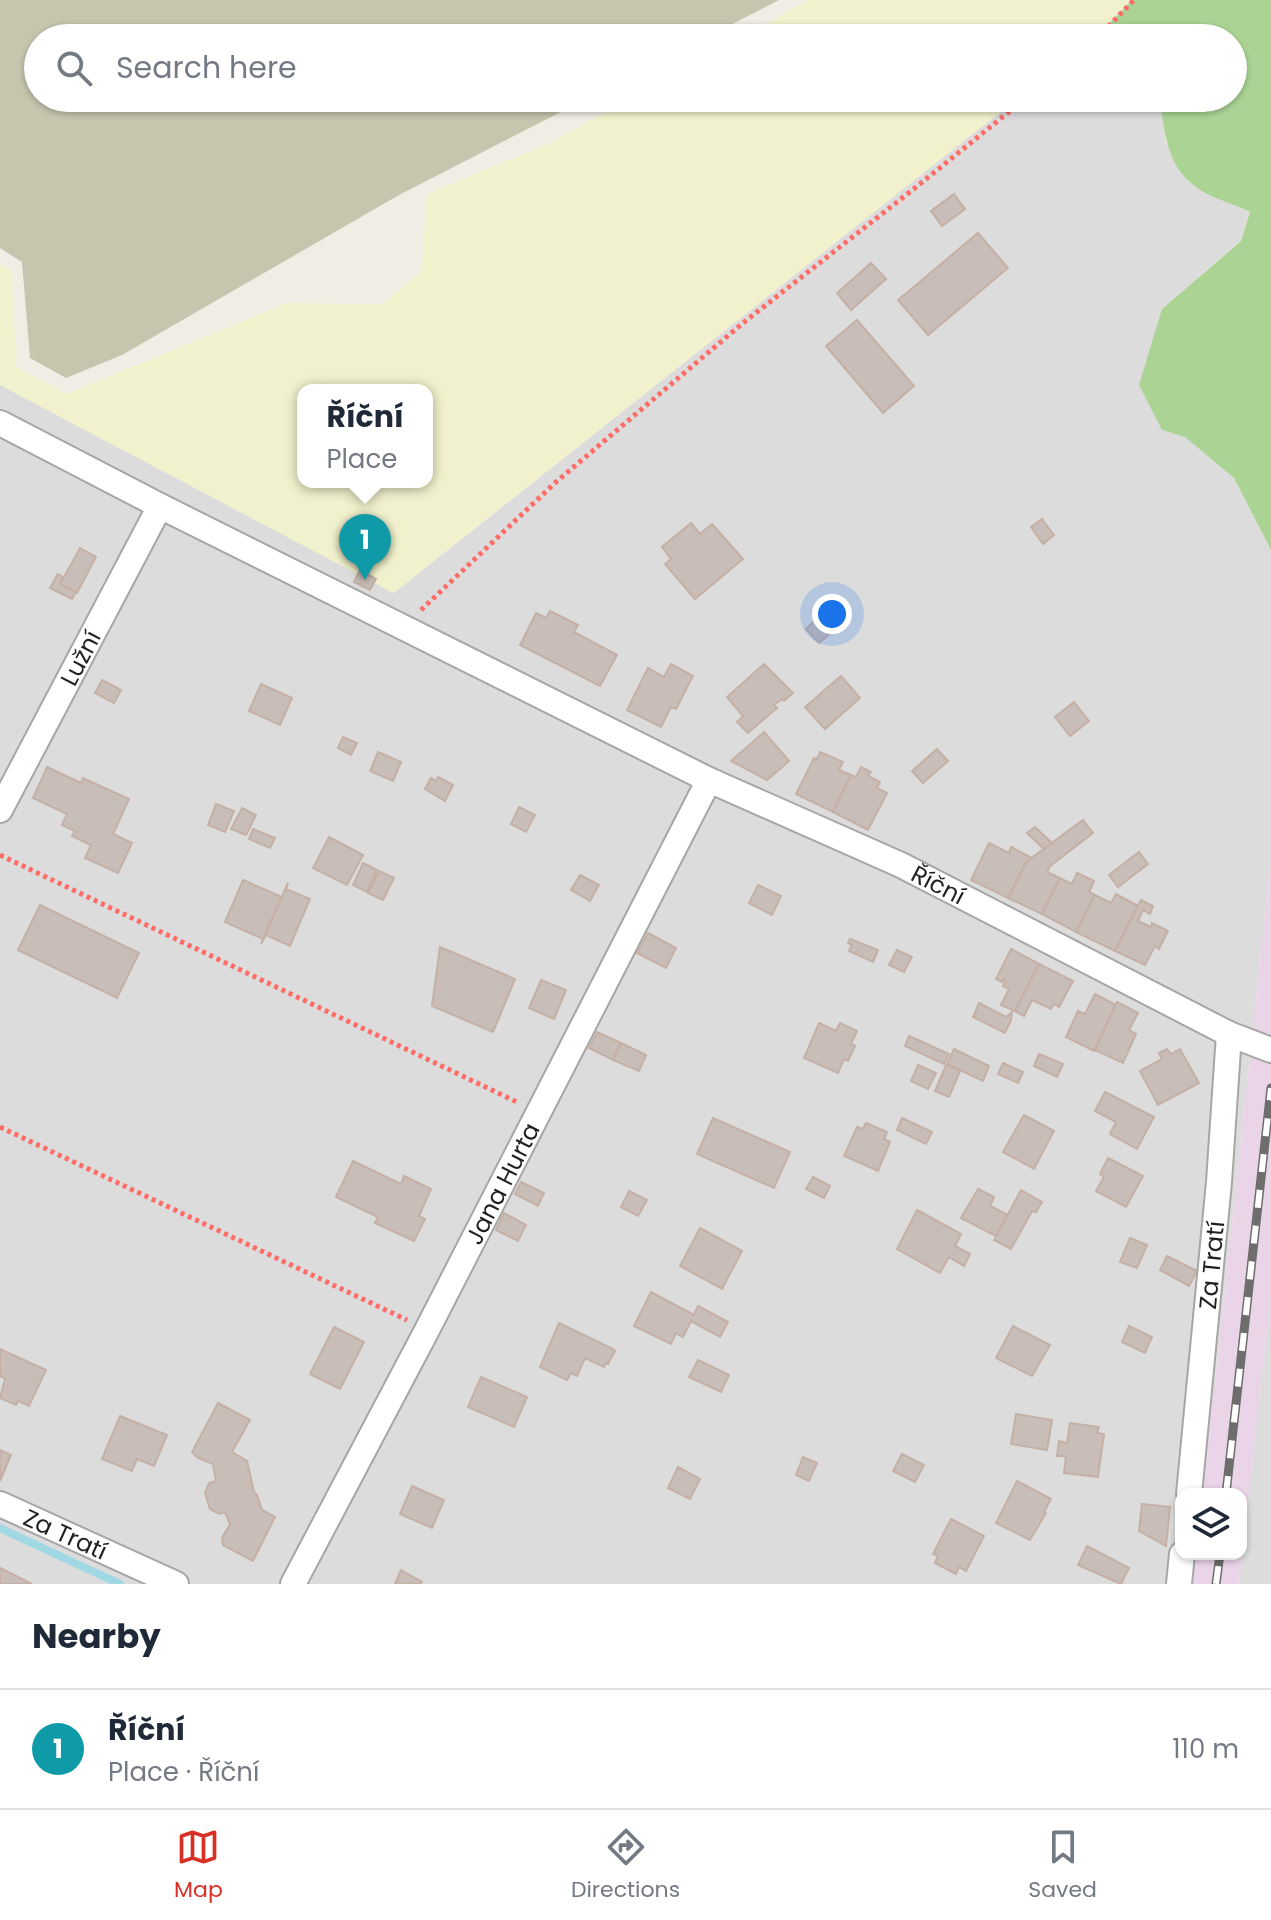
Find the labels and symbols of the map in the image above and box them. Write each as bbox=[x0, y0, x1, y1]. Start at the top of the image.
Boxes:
pin: 1 bbox=[339, 514, 391, 580]
your location bbox=[812, 594, 852, 634]
street label: Lužní bbox=[52, 624, 108, 691]
street label: Říční bbox=[906, 857, 971, 912]
street label: Jana Hurta bbox=[457, 1117, 547, 1250]
street label: Za Tratí bbox=[1190, 1219, 1232, 1311]
street label: Za Tratí bbox=[18, 1500, 113, 1567]

